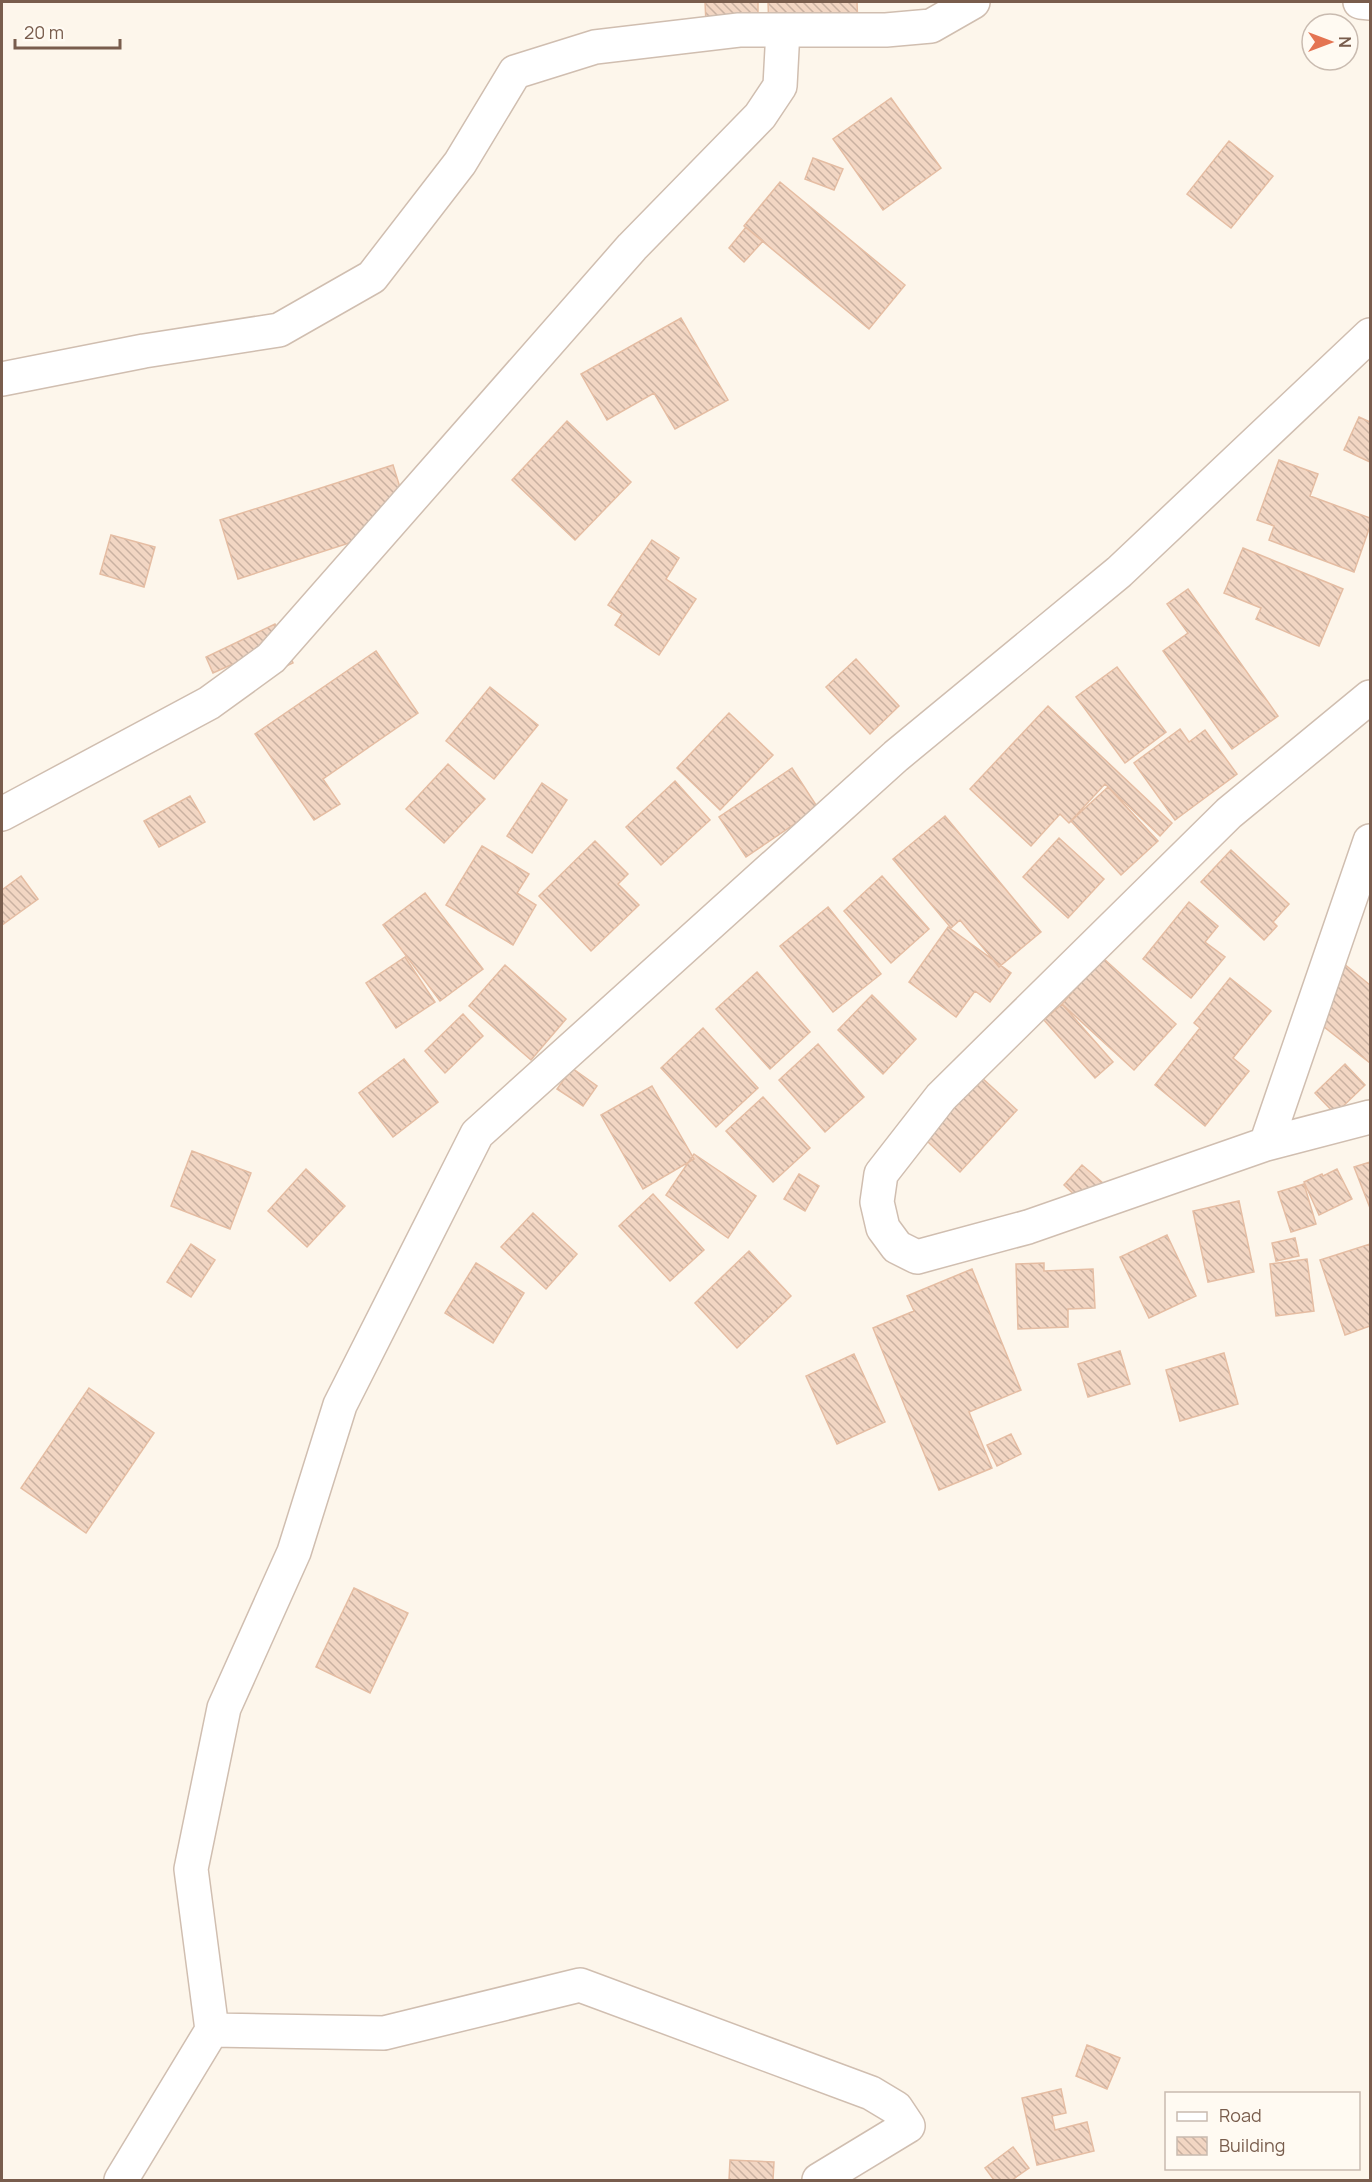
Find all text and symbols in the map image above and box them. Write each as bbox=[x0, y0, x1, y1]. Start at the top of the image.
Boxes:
scale bar bbox=[15, 12, 120, 50]
north arrow bbox=[1300, 12, 1360, 72]
text: 20 m bbox=[24, 20, 64, 44]
text: N bbox=[1334, 36, 1356, 48]
legend bbox=[1165, 2092, 1360, 2170]
text: Road bbox=[1219, 2103, 1262, 2127]
text: Building bbox=[1219, 2133, 1285, 2157]

